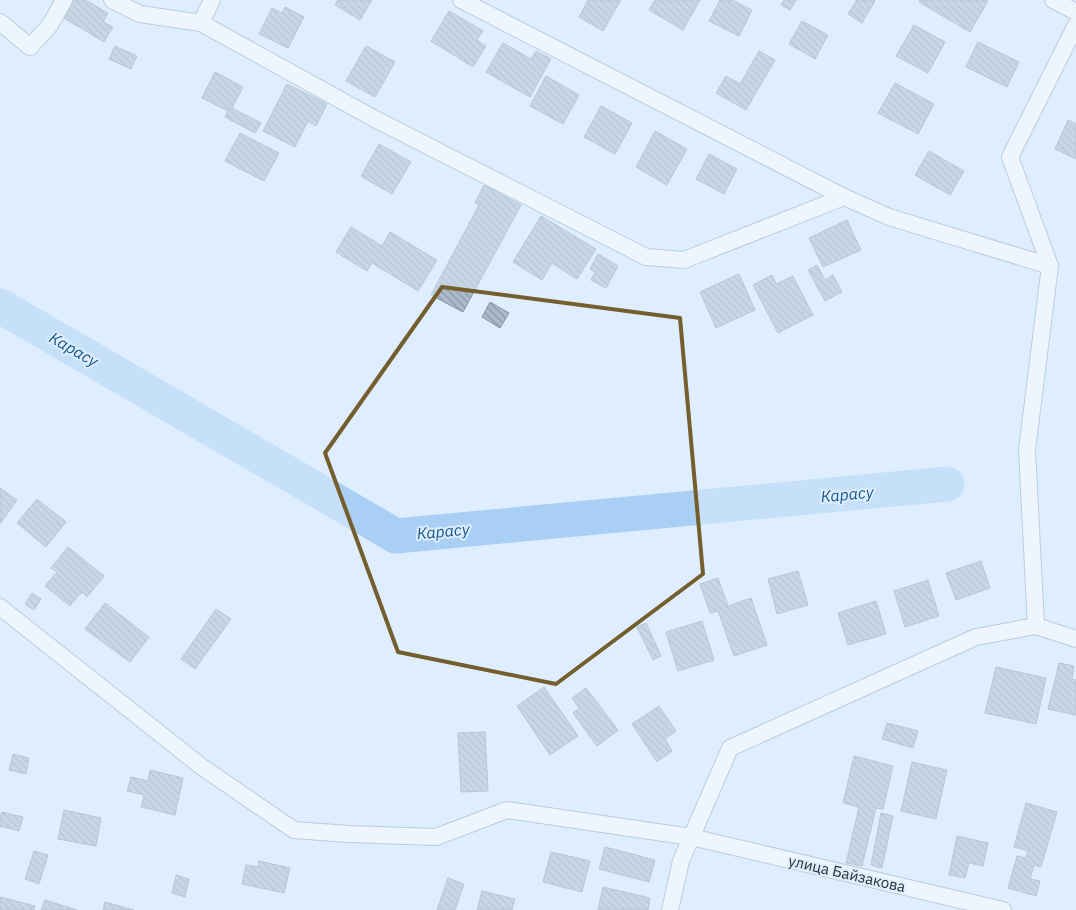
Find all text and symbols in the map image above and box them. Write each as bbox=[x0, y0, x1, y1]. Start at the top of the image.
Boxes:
water label: Карасу bbox=[46, 327, 103, 371]
water label: Карасу bbox=[820, 482, 875, 506]
water label: Карасу bbox=[416, 519, 471, 543]
street label: улица Байзакова bbox=[787, 851, 908, 896]

